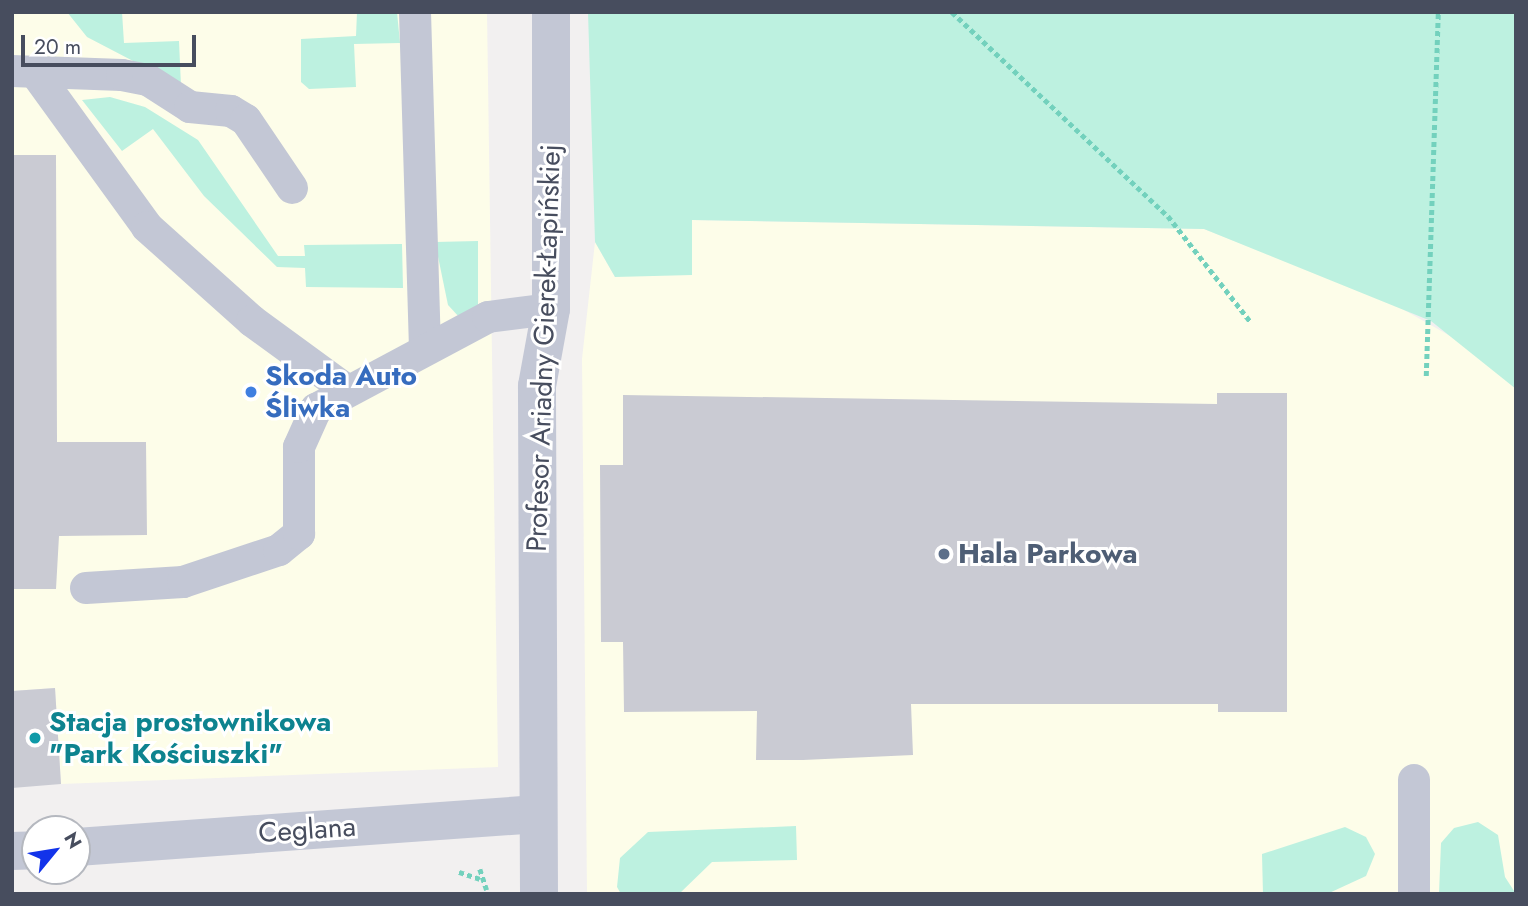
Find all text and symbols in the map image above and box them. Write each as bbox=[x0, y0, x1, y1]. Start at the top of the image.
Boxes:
scale bar bbox=[24, 21, 200, 65]
text: 20 m bbox=[34, 32, 81, 62]
street label: Profesor Ariadny Gierek-Łapińskiej bbox=[520, 144, 568, 552]
place label: Skoda Auto Śliwka bbox=[265, 359, 417, 425]
marker: Skoda Auto Śliwka bbox=[243, 384, 259, 400]
place label: Hala Parkowa bbox=[958, 537, 1138, 571]
marker: Hala Parkowa bbox=[936, 546, 952, 562]
place label: Stacja prostownikowa "Park Kościuszki" bbox=[49, 705, 331, 771]
marker: Stacja prostownikowa "Park Kościuszki" bbox=[27, 730, 43, 746]
street label: Ceglana bbox=[257, 810, 357, 850]
north arrow bbox=[21, 815, 91, 885]
text: N bbox=[57, 827, 88, 854]

